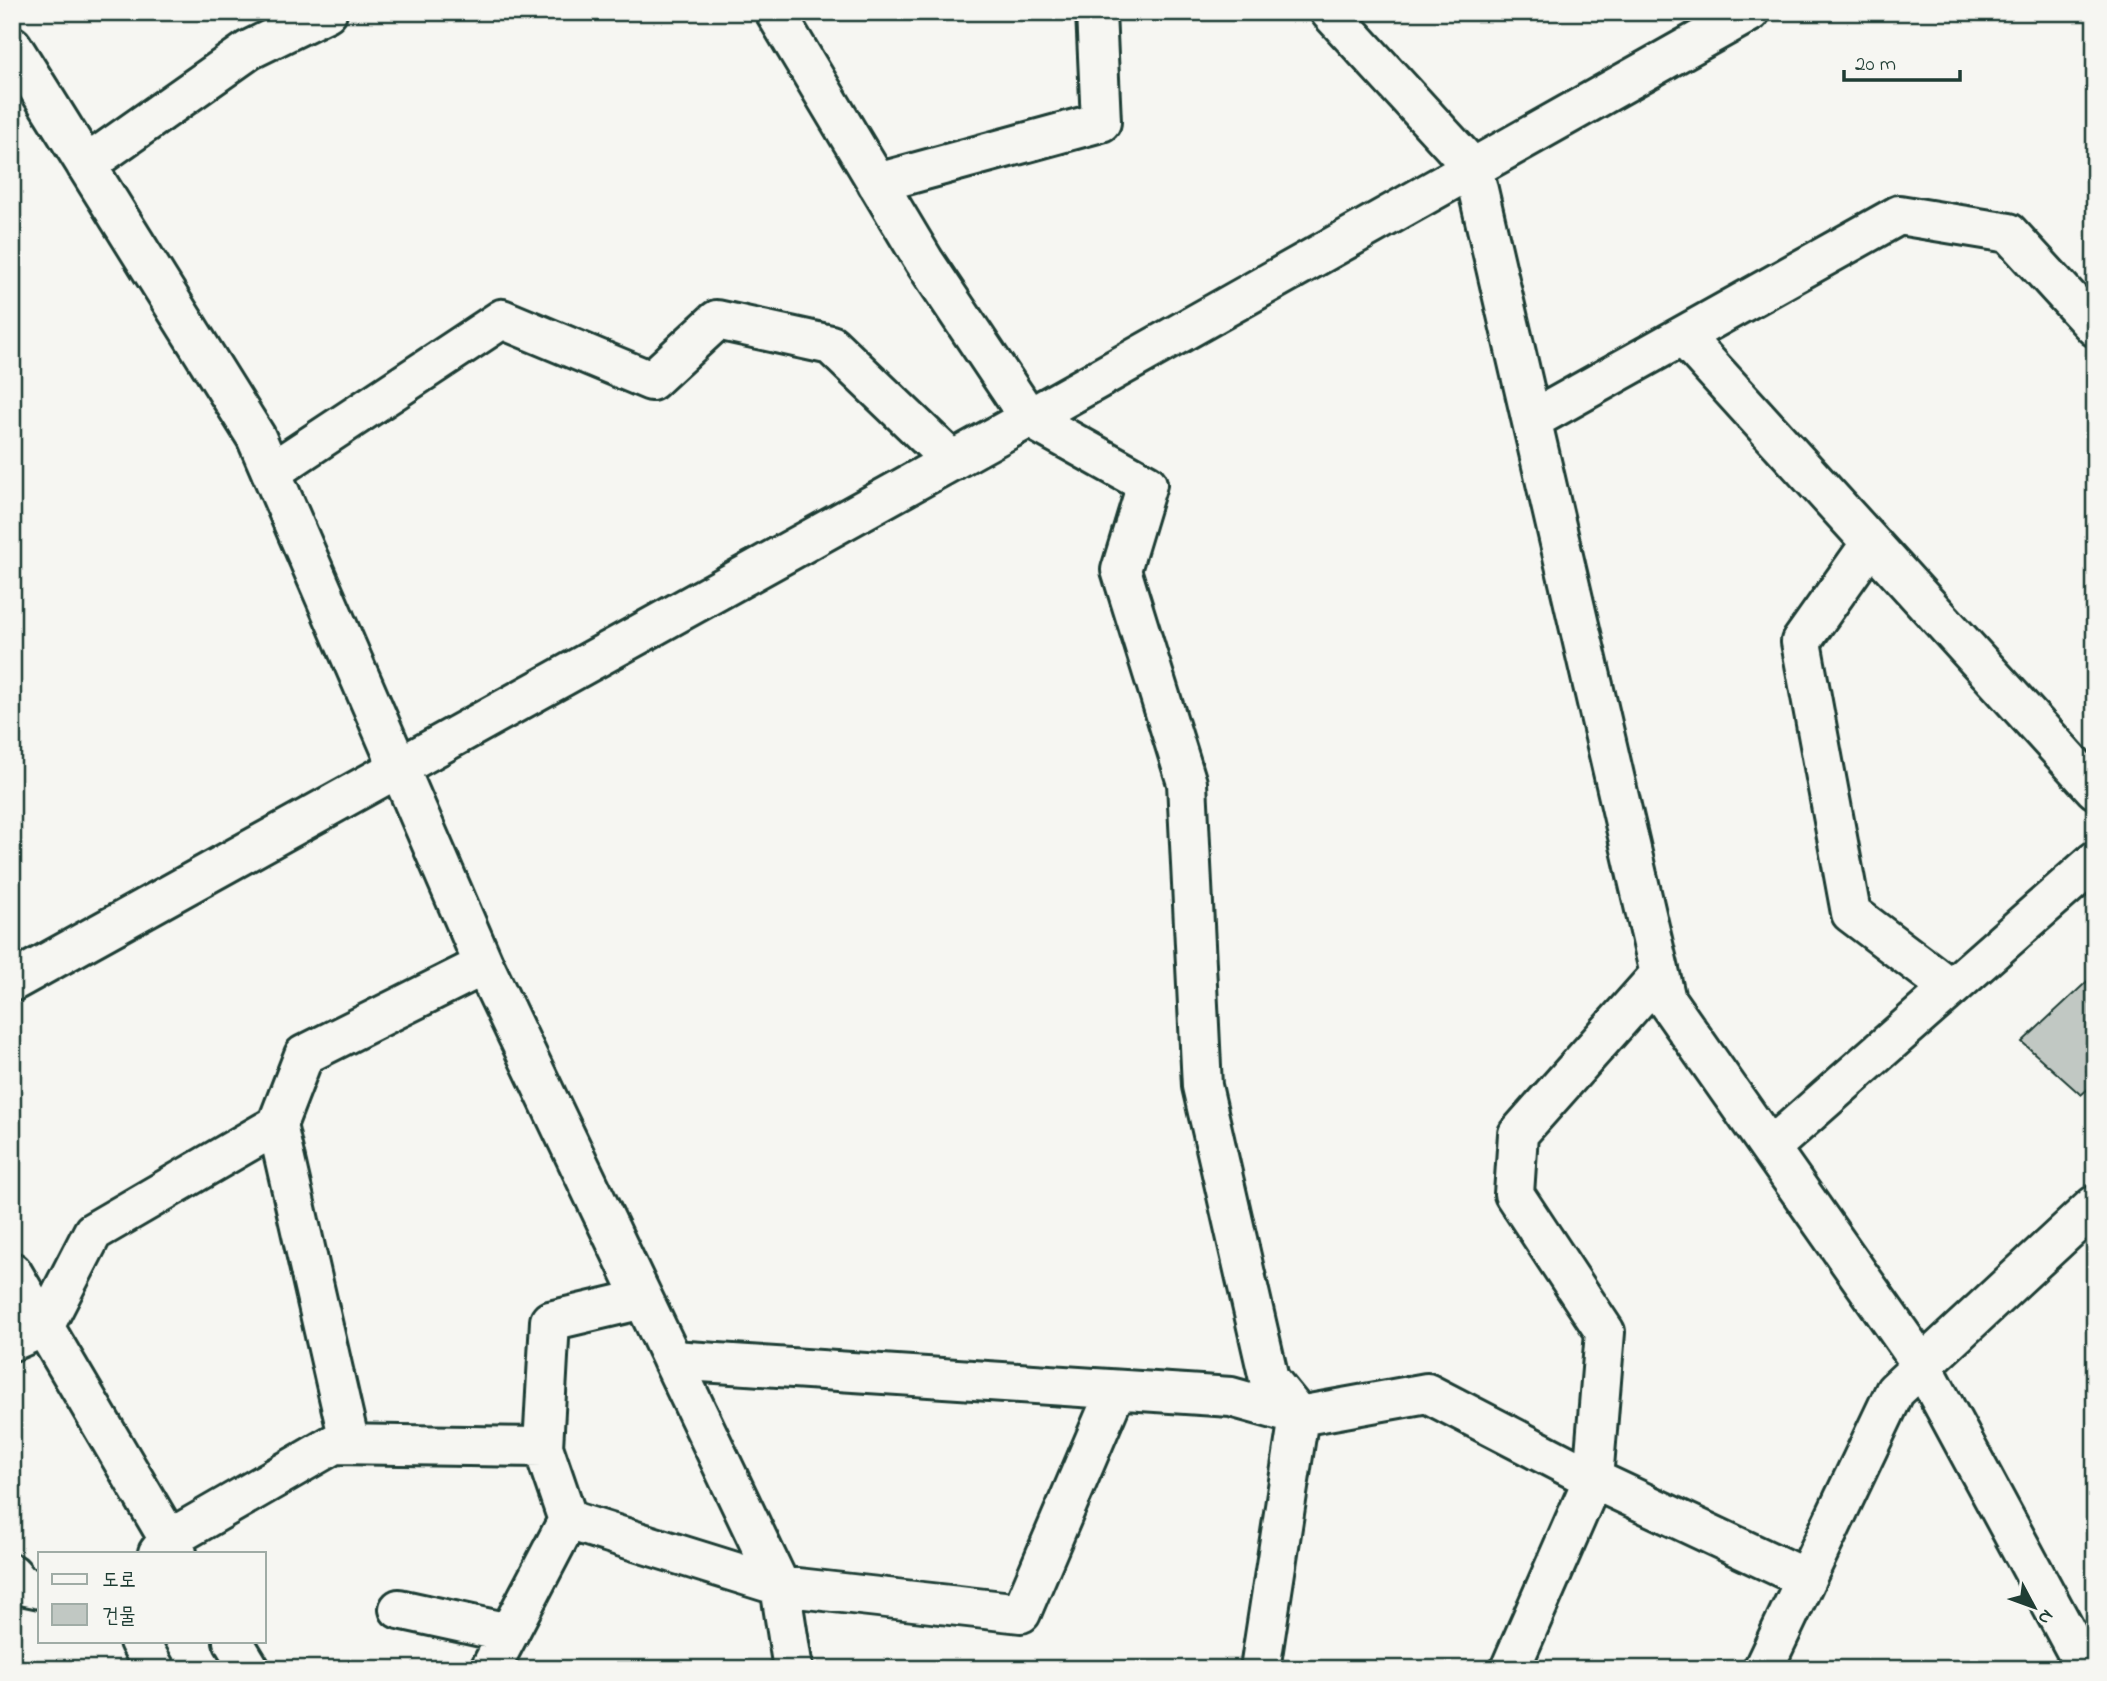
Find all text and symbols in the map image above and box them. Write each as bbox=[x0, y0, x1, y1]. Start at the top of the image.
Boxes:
scale bar bbox=[1844, 38, 1960, 82]
text: 20 m bbox=[1855, 50, 1896, 80]
legend bbox=[38, 1552, 266, 1642]
text: 도로 bbox=[102, 1566, 136, 1596]
north arrow bbox=[1998, 1572, 2068, 1642]
text: 건물 bbox=[102, 1602, 136, 1632]
text: N bbox=[2030, 1603, 2059, 1630]

